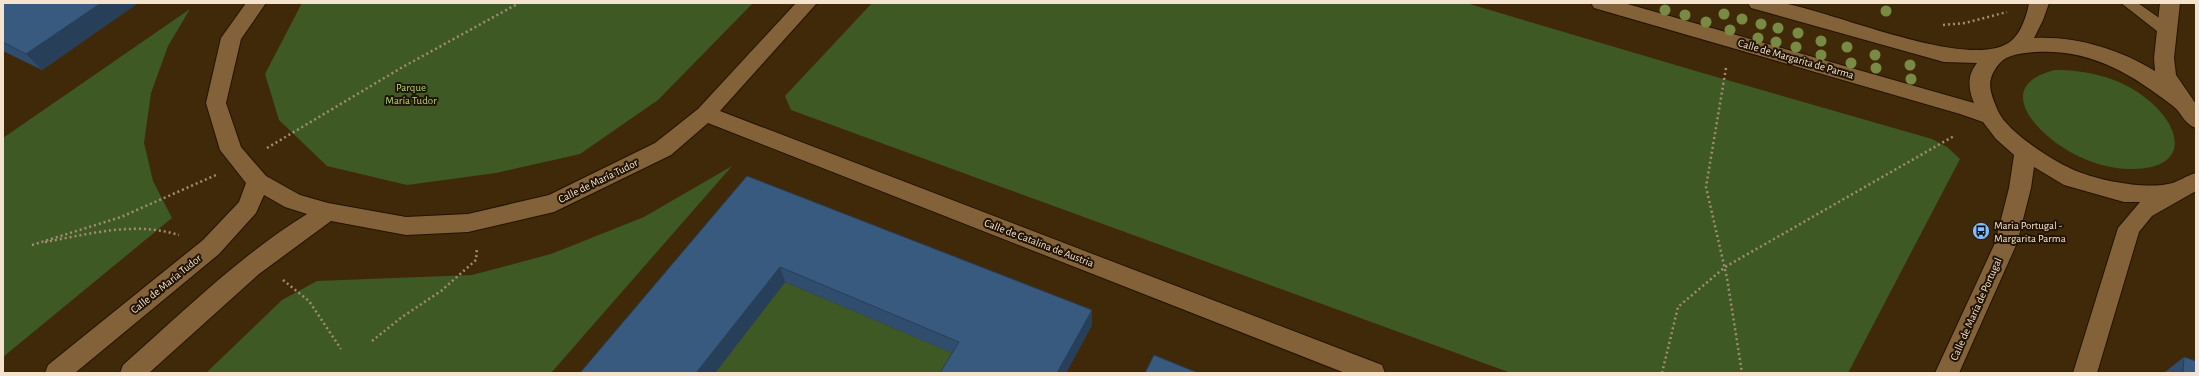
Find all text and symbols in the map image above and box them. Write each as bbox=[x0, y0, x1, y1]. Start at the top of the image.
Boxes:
street label: Calle de Margarita de Parma bbox=[1737, 37, 1855, 81]
park label: Parque María Tudor bbox=[385, 82, 437, 106]
street label: Calle de María Tudor bbox=[556, 157, 640, 205]
street label: Calle de Catalina de Austria bbox=[983, 217, 1095, 269]
place label: Maria Portugal - Margarita Parma bbox=[1994, 220, 2066, 244]
bus stop icon: Maria Portugal - Margarita Parma bbox=[1971, 221, 1991, 241]
street label: Calle de María Tudor bbox=[129, 252, 204, 316]
street label: Calle de María de Portugal bbox=[1948, 256, 2004, 362]

